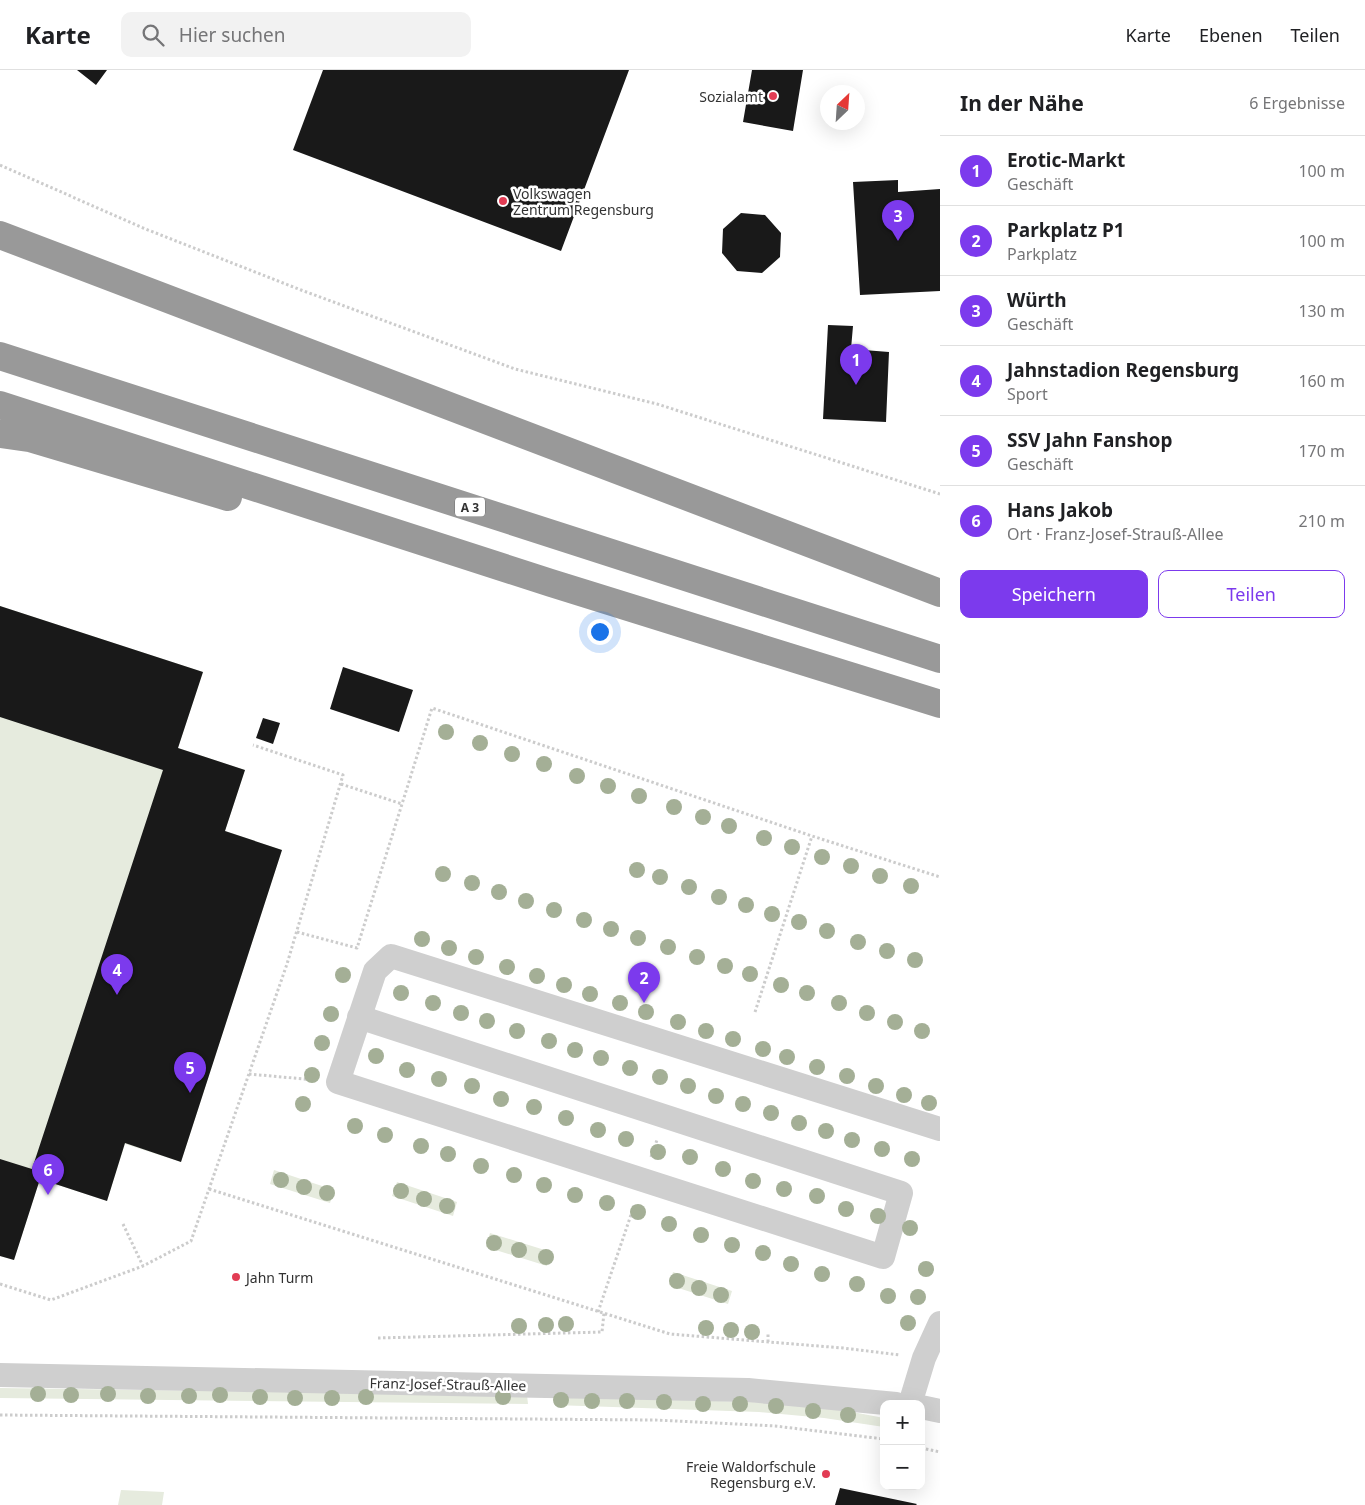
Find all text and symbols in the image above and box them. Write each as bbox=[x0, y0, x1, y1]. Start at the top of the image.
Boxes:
search box bbox=[121, 12, 471, 57]
text: Karte bbox=[25, 18, 91, 51]
icon: search bbox=[139, 21, 167, 49]
text: Hier suchen bbox=[179, 22, 285, 48]
text: Karte bbox=[1126, 23, 1171, 47]
text: Ebenen bbox=[1199, 23, 1263, 47]
text: Teilen bbox=[1291, 23, 1340, 47]
north arrow bbox=[820, 85, 865, 130]
place label: Sozialamt bbox=[699, 87, 763, 106]
text: In der Nähe bbox=[960, 89, 1084, 117]
marker: Sozialamt bbox=[767, 90, 779, 102]
text: 6 Ergebnisse bbox=[1249, 92, 1345, 114]
text: Erotic-Markt bbox=[1007, 147, 1125, 173]
text: 1 bbox=[971, 160, 981, 182]
text: 100 m bbox=[1298, 160, 1345, 182]
text: Geschäft bbox=[1007, 173, 1073, 195]
place label: Volkswagen Zentrum Regensburg bbox=[513, 184, 654, 219]
marker: Volkswagen Zentrum Regensburg bbox=[497, 195, 509, 207]
pin: 3 bbox=[882, 200, 914, 241]
text: Parkplatz P1 bbox=[1007, 217, 1125, 243]
text: 2 bbox=[971, 230, 981, 252]
text: 100 m bbox=[1298, 230, 1345, 252]
text: Parkplatz bbox=[1007, 243, 1077, 265]
text: Würth bbox=[1007, 287, 1067, 313]
text: 3 bbox=[971, 300, 981, 322]
text: 130 m bbox=[1298, 300, 1345, 322]
text: Geschäft bbox=[1007, 313, 1073, 335]
pin: 1 bbox=[840, 344, 872, 385]
text: Jahnstadion Regensburg bbox=[1007, 357, 1239, 383]
text: 4 bbox=[971, 370, 981, 392]
text: 160 m bbox=[1298, 370, 1345, 392]
text: Sport bbox=[1007, 383, 1048, 405]
text: SSV Jahn Fanshop bbox=[1007, 427, 1172, 453]
text: 5 bbox=[971, 440, 981, 462]
text: 170 m bbox=[1298, 440, 1345, 462]
text: Geschäft bbox=[1007, 453, 1073, 475]
text: Hans Jakob bbox=[1007, 497, 1113, 523]
road number: A 3 bbox=[455, 498, 485, 517]
text: 6 bbox=[971, 510, 981, 532]
text: 210 m bbox=[1298, 510, 1345, 532]
text: Ort · Franz-Josef-Strauß-Allee bbox=[1007, 523, 1224, 545]
button: Speichern bbox=[960, 570, 1148, 618]
button: Teilen bbox=[1158, 570, 1345, 618]
your location bbox=[587, 619, 613, 645]
pin: 4 bbox=[101, 954, 133, 995]
pin: 2 bbox=[628, 962, 660, 1003]
pin: 5 bbox=[174, 1052, 206, 1093]
pin: 6 bbox=[32, 1154, 64, 1195]
place label: Jahn Turm bbox=[244, 1268, 313, 1287]
marker: Jahn Turm bbox=[230, 1271, 242, 1283]
street label: Franz-Josef-Strauß-Allee bbox=[370, 1373, 527, 1395]
map controls bbox=[880, 1400, 925, 1490]
button: + bbox=[880, 1400, 925, 1445]
button: − bbox=[880, 1445, 925, 1490]
place label: Freie Waldorfschule Regensburg e.V. bbox=[686, 1457, 816, 1492]
marker: Freie Waldorfschule Regensburg e.V. bbox=[820, 1468, 832, 1480]

